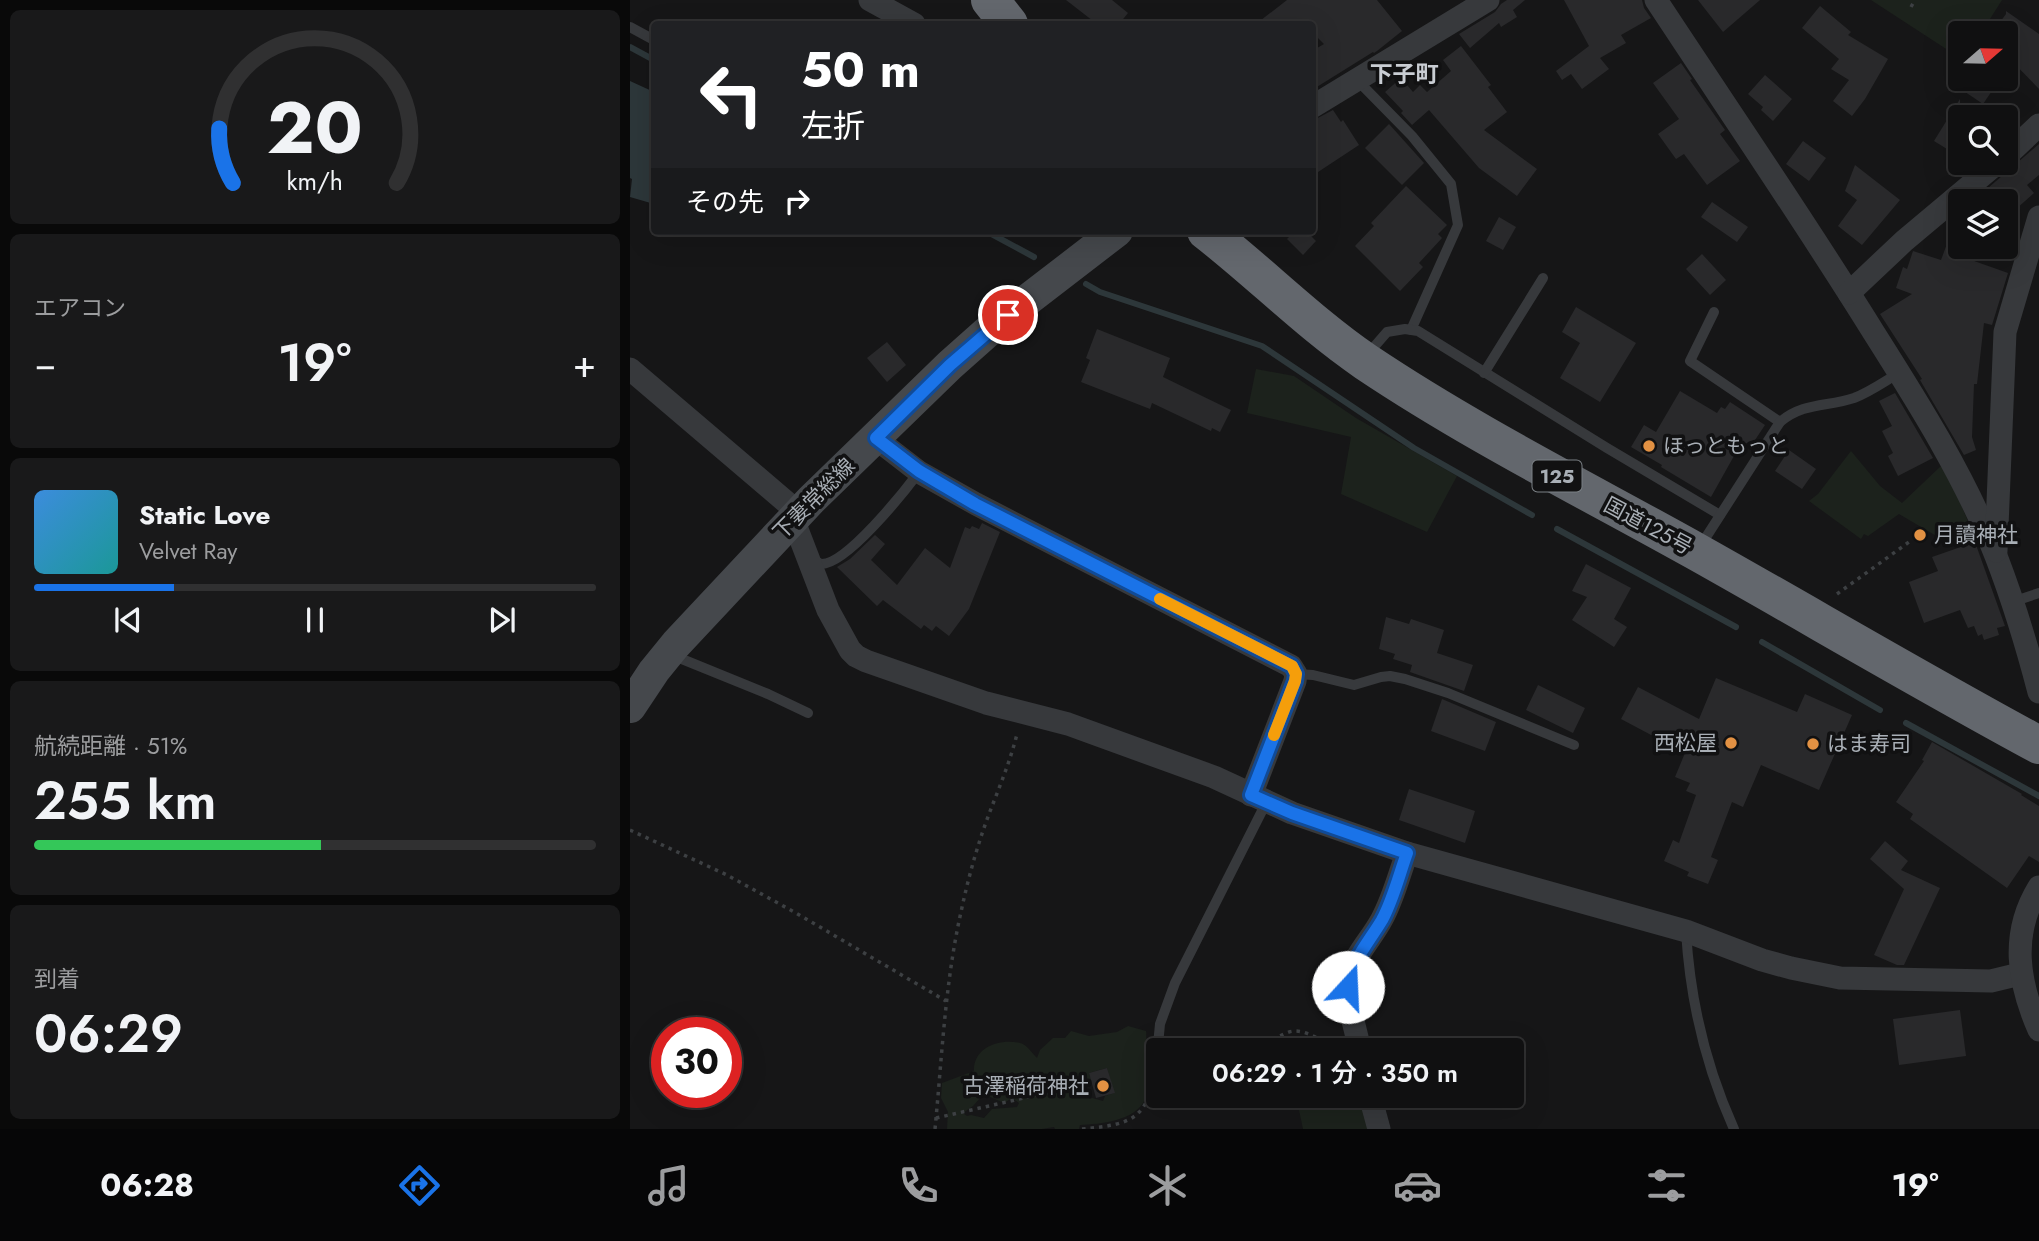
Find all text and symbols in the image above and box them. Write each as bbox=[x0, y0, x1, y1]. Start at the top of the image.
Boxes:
north arrow bbox=[1948, 21, 2018, 91]
map controls bbox=[1948, 21, 2018, 259]
text: 50 m bbox=[801, 35, 920, 105]
icon: left bbox=[686, 49, 777, 140]
district label: 下子町 bbox=[1370, 57, 1439, 91]
text: 20 bbox=[267, 75, 363, 180]
text: 左折 bbox=[801, 103, 865, 149]
button: search bbox=[1948, 105, 2018, 175]
text: km/h bbox=[287, 163, 343, 199]
icon: right bbox=[778, 182, 816, 220]
text: その先 bbox=[686, 183, 764, 221]
button: layers bbox=[1948, 189, 2018, 259]
pin bbox=[978, 285, 1038, 345]
text: エアコン bbox=[34, 291, 126, 325]
icon: arrive bbox=[989, 296, 1027, 334]
text: 19° bbox=[278, 325, 352, 401]
text: − bbox=[34, 336, 56, 391]
text: + bbox=[573, 336, 596, 391]
place label: ほっともっと bbox=[1663, 431, 1789, 461]
marker: ほっともっと bbox=[1641, 438, 1657, 454]
street label: 下妻常総線 bbox=[766, 451, 862, 547]
road number: 125 bbox=[1532, 461, 1581, 491]
street label: 国道125号 bbox=[1598, 490, 1698, 562]
text: Static Love bbox=[139, 496, 271, 534]
place label: 月讀神社 bbox=[1934, 520, 2018, 550]
marker: 月讀神社 bbox=[1912, 527, 1928, 543]
text: Velvet Ray bbox=[139, 534, 237, 568]
icon: previous bbox=[109, 601, 147, 639]
icon: pause bbox=[296, 601, 334, 639]
icon: next bbox=[483, 601, 521, 639]
place label: 西松屋 bbox=[1654, 728, 1717, 758]
text: 航続距離 · 51% bbox=[34, 729, 187, 763]
place label: はま寿司 bbox=[1827, 729, 1911, 759]
marker: 西松屋 bbox=[1723, 735, 1739, 751]
marker: はま寿司 bbox=[1805, 736, 1821, 752]
text: 255 km bbox=[34, 763, 217, 839]
position arrow bbox=[1311, 950, 1385, 1024]
text: 到着 bbox=[34, 962, 80, 996]
text: 06:29 bbox=[34, 996, 183, 1072]
speed limit sign: 30 bbox=[651, 1017, 742, 1108]
text: 06:29 · 1 分 · 350 m bbox=[1212, 1054, 1458, 1092]
place label: 古澤稲荷神社 bbox=[963, 1071, 1089, 1101]
marker: 古澤稲荷神社 bbox=[1095, 1078, 1111, 1094]
icon: directions bbox=[395, 1161, 444, 1210]
icon: music bbox=[644, 1161, 693, 1210]
icon: phone bbox=[894, 1161, 943, 1210]
icon: climate bbox=[1143, 1161, 1192, 1210]
icon: car bbox=[1393, 1161, 1442, 1210]
icon: filters bbox=[1642, 1161, 1691, 1210]
text: 06:28 bbox=[100, 1162, 194, 1208]
text: 19° bbox=[1891, 1162, 1939, 1208]

